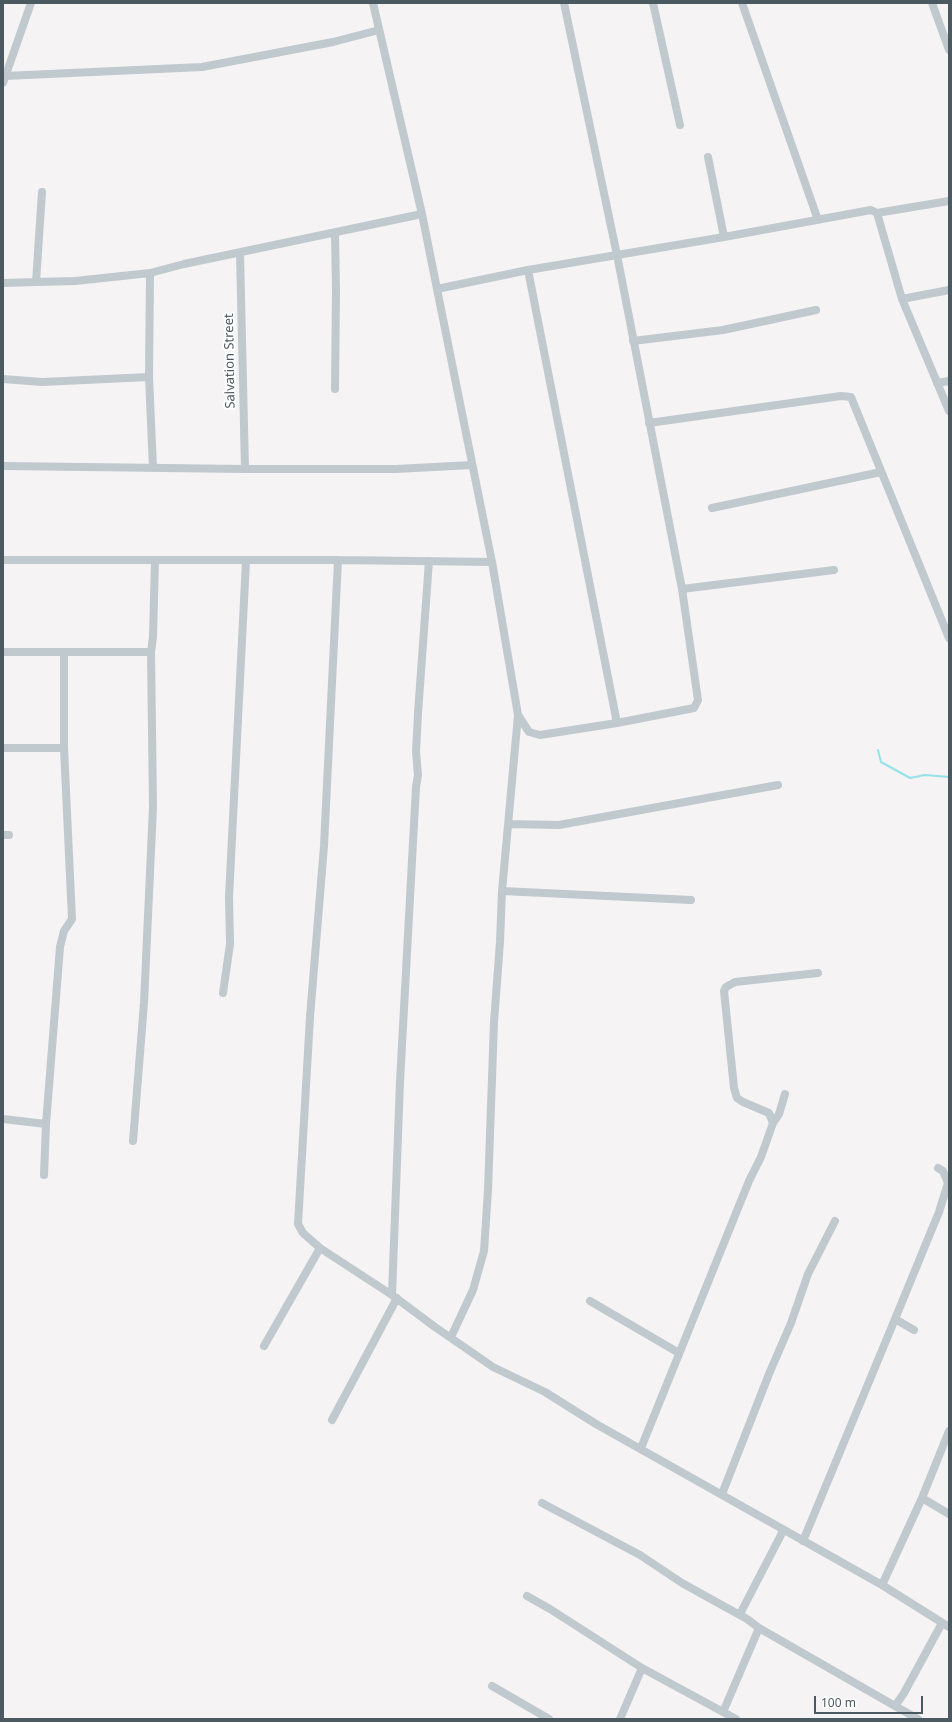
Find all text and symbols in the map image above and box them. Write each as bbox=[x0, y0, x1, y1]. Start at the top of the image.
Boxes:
street label: Salvation Street bbox=[221, 313, 239, 409]
scale bar bbox=[816, 1688, 925, 1714]
text: 100 m bbox=[821, 1694, 856, 1711]

